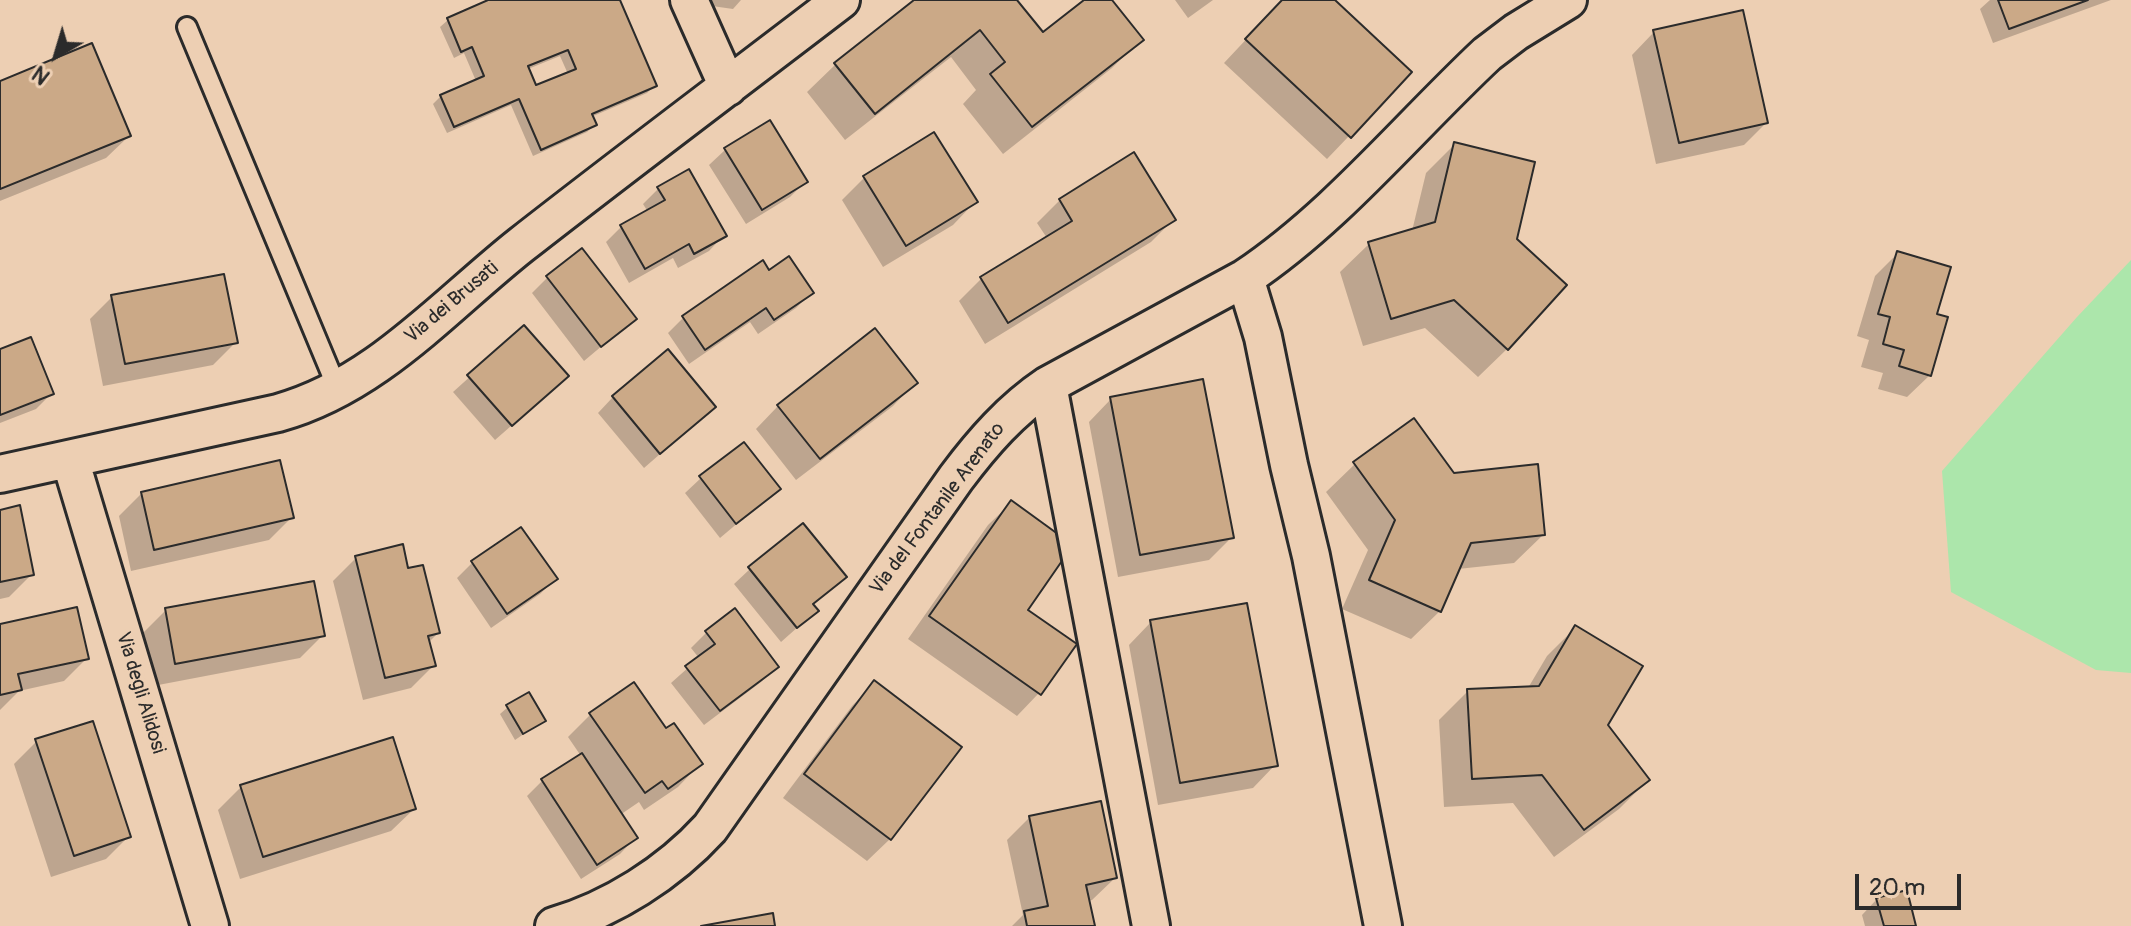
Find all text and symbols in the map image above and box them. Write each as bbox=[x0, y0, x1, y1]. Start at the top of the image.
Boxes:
north arrow bbox=[16, 16, 96, 96]
text: N bbox=[27, 59, 56, 91]
street label: Via dei Brusati bbox=[400, 257, 504, 349]
street label: Via del Fontanile Arenato bbox=[865, 418, 1011, 600]
street label: Via degli Alidosi bbox=[110, 629, 170, 757]
scale bar bbox=[1859, 858, 1965, 908]
text: 20 m bbox=[1869, 873, 1925, 902]

